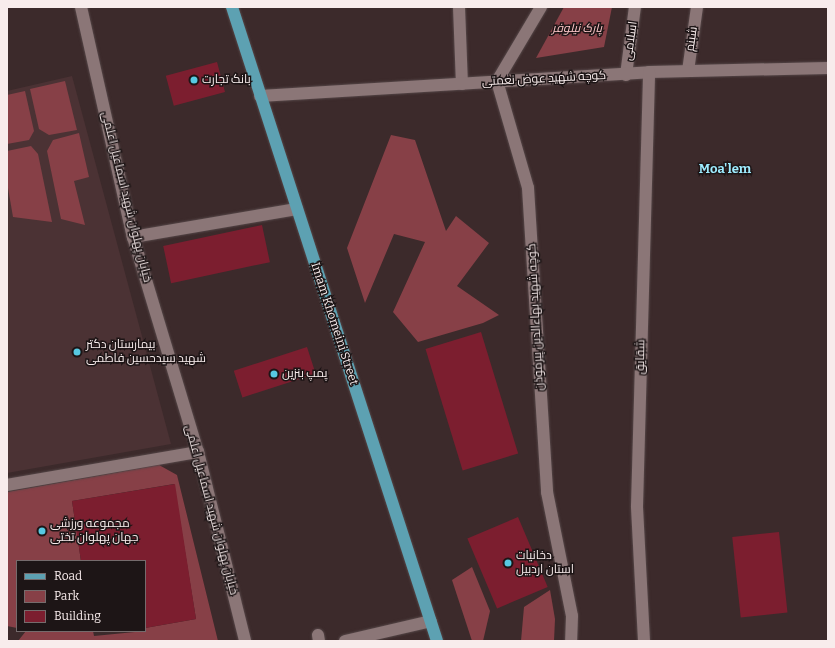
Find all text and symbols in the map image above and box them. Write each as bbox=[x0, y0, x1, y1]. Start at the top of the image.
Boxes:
street label: اسلامی bbox=[621, 20, 641, 62]
park label: پارک نیلوفر bbox=[552, 22, 602, 36]
street label: شبنم bbox=[683, 26, 701, 52]
street label: کوچه شهید عوض نعمتی bbox=[481, 69, 607, 89]
place label: بانک تجارت bbox=[202, 73, 251, 87]
marker: بانک تجارت bbox=[189, 75, 199, 85]
street label: خیابان پهلوان شهید اسماعیل اعلمی bbox=[98, 110, 154, 284]
district label: Moa'lem bbox=[699, 161, 751, 177]
street label: کوچه شهید بهاءالدین پیرموذن bbox=[525, 243, 547, 391]
street label: Imam Khomeini Street bbox=[307, 261, 361, 387]
place label: بیمارستان دکتر شهید سیدحسین فاطمی bbox=[86, 338, 206, 366]
street label: شقایق bbox=[633, 339, 649, 375]
marker: بیمارستان دکتر شهید سیدحسین فاطمی bbox=[71, 346, 83, 358]
place label: پمپ بنزین bbox=[282, 367, 327, 381]
marker: پمپ بنزین bbox=[269, 369, 279, 379]
street label: خیابان پهلوان شهید اسماعیل اعلمی bbox=[181, 423, 241, 597]
place label: مجموعه ورزشی جهان پهلوان تختی bbox=[50, 517, 138, 545]
marker: مجموعه ورزشی جهان پهلوان تختی bbox=[37, 526, 47, 536]
place label: دخانیات استان اردبیل bbox=[516, 549, 574, 577]
marker: دخانیات استان اردبیل bbox=[503, 558, 513, 568]
legend bbox=[16, 560, 146, 632]
text: Road bbox=[54, 569, 82, 583]
text: Park bbox=[54, 589, 79, 603]
text: Building bbox=[54, 609, 101, 623]

